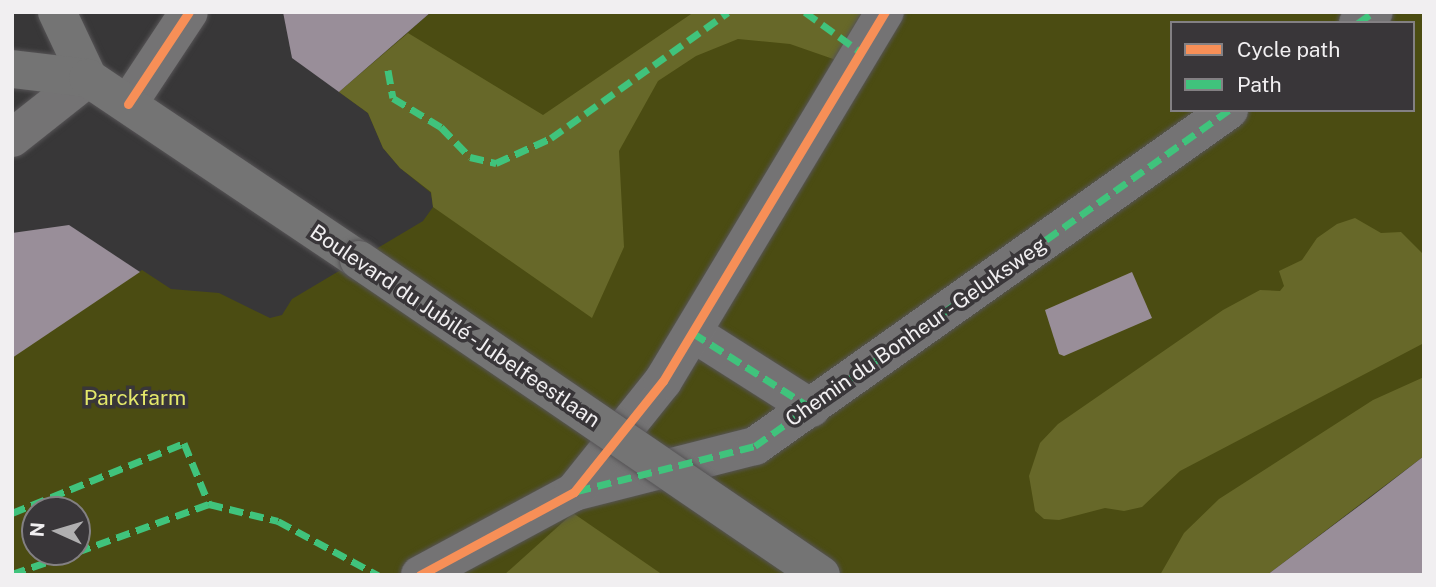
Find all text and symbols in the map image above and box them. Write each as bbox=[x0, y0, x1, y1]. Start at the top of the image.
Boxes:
legend bbox=[1170, 21, 1415, 112]
text: Cycle path bbox=[1237, 37, 1340, 62]
text: Path bbox=[1237, 72, 1282, 97]
street label: Boulevard du Jubilé - Jubelfeestlaan bbox=[303, 218, 607, 434]
street label: Chemin du Bonheur - Geluksweg bbox=[778, 230, 1054, 434]
park label: Parckfarm bbox=[84, 385, 186, 411]
north arrow bbox=[21, 496, 91, 566]
text: N bbox=[26, 522, 49, 538]

